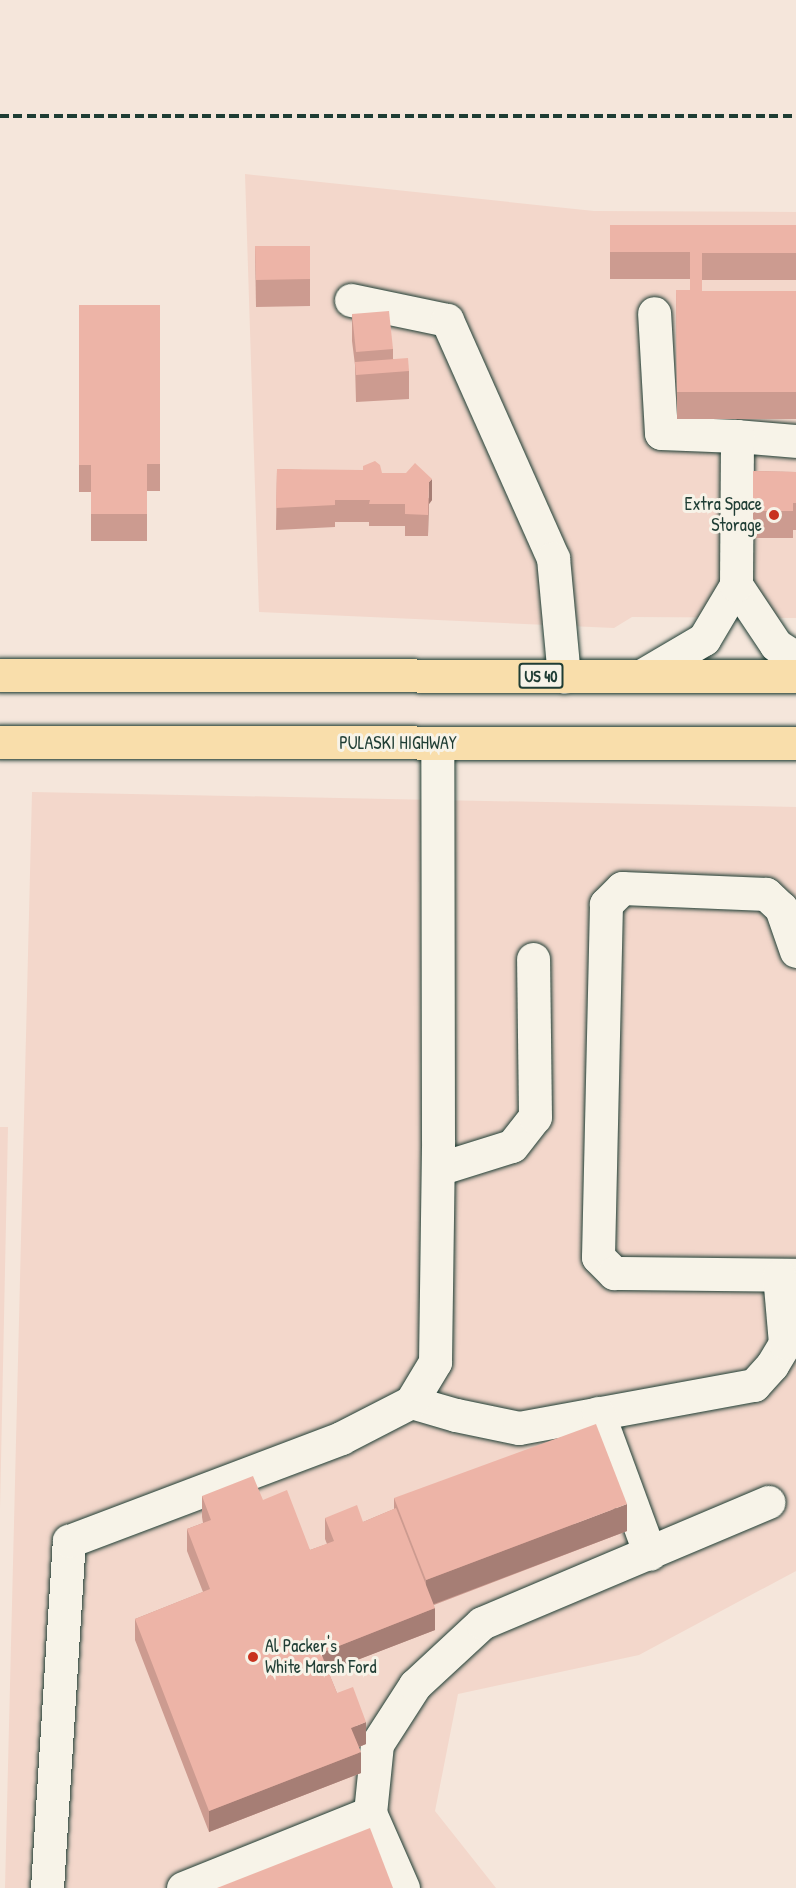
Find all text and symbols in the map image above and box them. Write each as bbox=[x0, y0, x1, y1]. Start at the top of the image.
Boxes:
place label: Extra Space Storage bbox=[684, 494, 762, 536]
marker: Extra Space Storage bbox=[767, 508, 781, 522]
road number: US 40 bbox=[518, 663, 564, 689]
street label: PULASKI HIGHWAY bbox=[339, 732, 457, 754]
place label: Al Packer's White Marsh Ford bbox=[265, 1636, 376, 1678]
marker: Al Packer's White Marsh Ford bbox=[246, 1650, 260, 1664]

